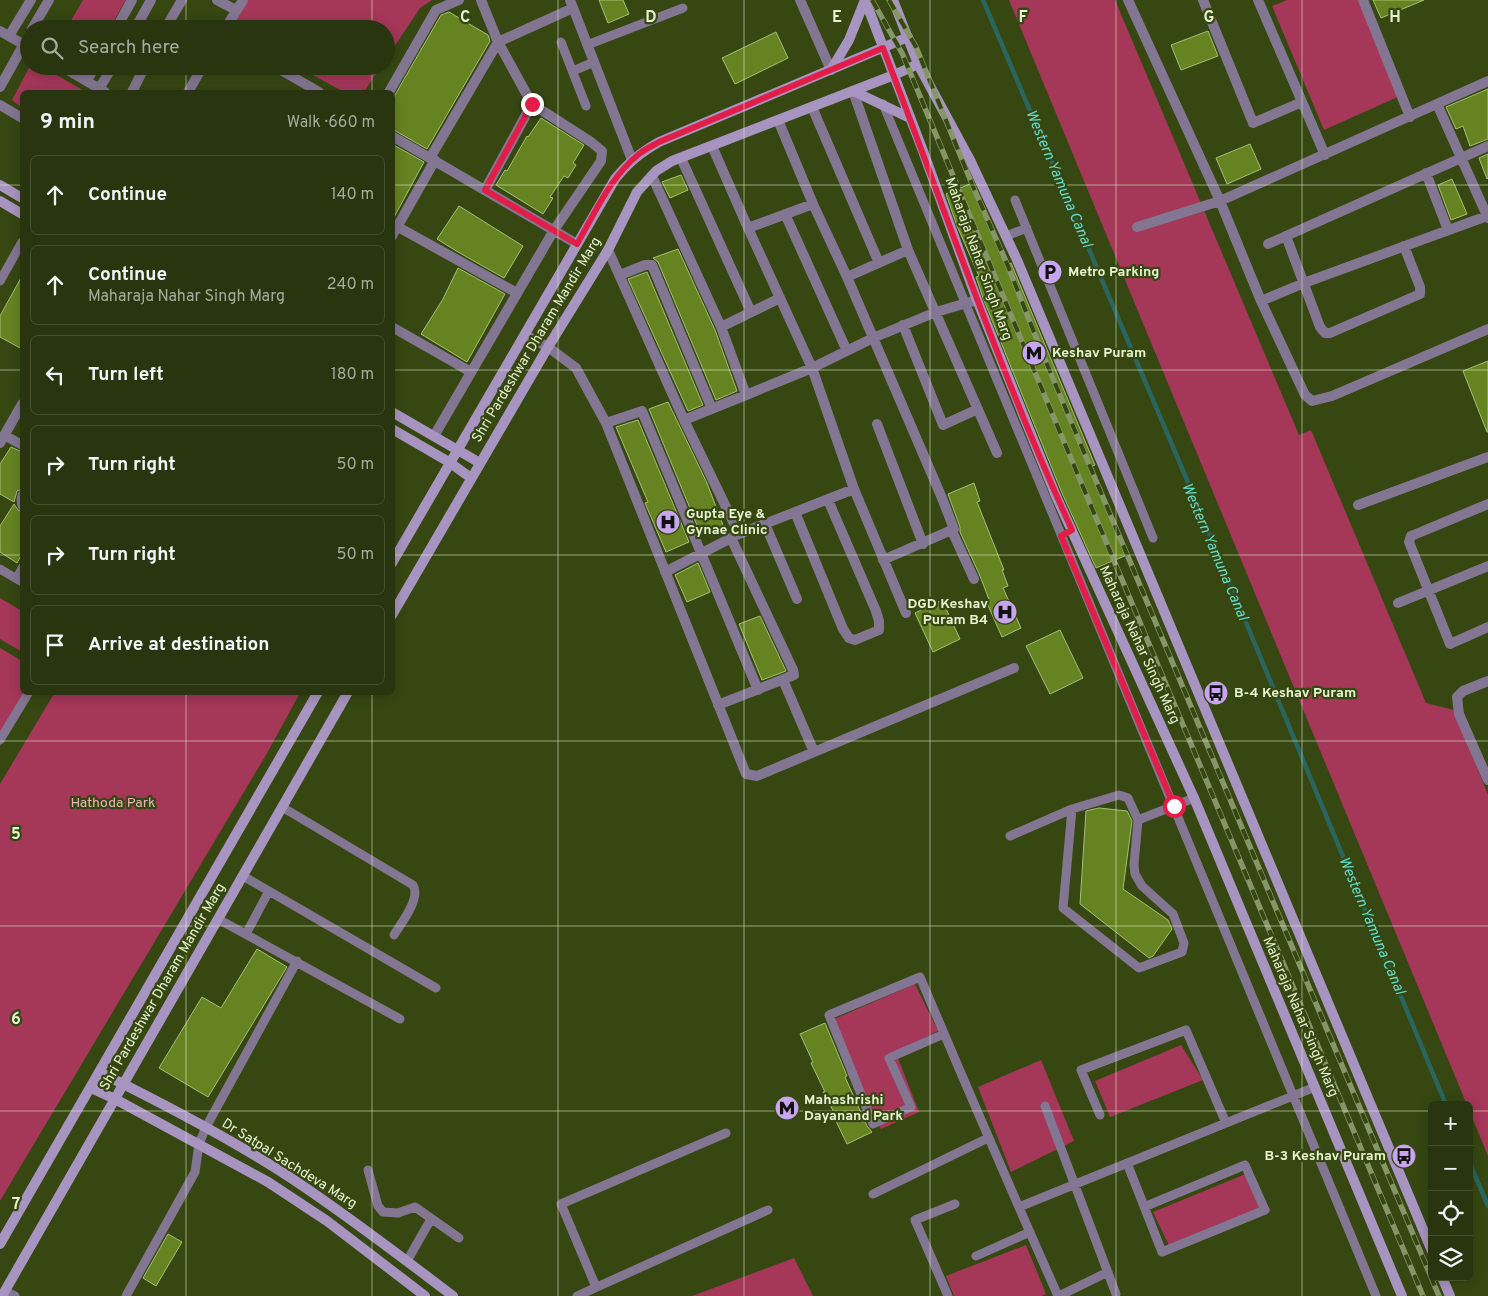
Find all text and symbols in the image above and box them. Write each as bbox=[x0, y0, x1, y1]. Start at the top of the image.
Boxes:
text: C bbox=[460, 8, 470, 28]
text: D bbox=[645, 8, 657, 28]
text: E bbox=[832, 8, 842, 28]
text: F bbox=[1018, 8, 1028, 28]
text: G bbox=[1204, 8, 1214, 28]
text: H bbox=[1389, 8, 1401, 28]
search box bbox=[20, 20, 395, 75]
icon: search bbox=[38, 34, 66, 62]
text: Search here bbox=[78, 36, 180, 60]
route end bbox=[521, 93, 544, 116]
water label: Western Yamuna Canal bbox=[1020, 107, 1096, 252]
text: 9 min bbox=[40, 109, 95, 136]
text: Walk · 660 m bbox=[287, 113, 375, 133]
street label: Maharaja Nahar Singh Marg bbox=[941, 175, 1015, 343]
icon: ahead bbox=[41, 181, 69, 209]
text: Continue bbox=[88, 183, 167, 207]
text: 140 m bbox=[331, 185, 374, 205]
street label: Shri Pardeshwar Dharam Mandir Marg bbox=[469, 234, 605, 446]
parking icon: Metro Parking bbox=[1037, 259, 1063, 285]
text: Continue bbox=[88, 263, 167, 287]
place label: Metro Parking bbox=[1068, 264, 1159, 281]
icon: ahead bbox=[41, 271, 69, 299]
text: 240 m bbox=[327, 275, 374, 295]
text: Maharaja Nahar Singh Marg bbox=[88, 287, 285, 307]
metro station icon: Keshav Puram bbox=[1021, 340, 1047, 366]
place label: Keshav Puram bbox=[1052, 345, 1146, 362]
icon: left bbox=[41, 361, 69, 389]
text: Turn left bbox=[88, 363, 164, 387]
text: 180 m bbox=[331, 365, 374, 385]
icon: right bbox=[41, 451, 69, 479]
text: Turn right bbox=[88, 453, 176, 477]
text: 50 m bbox=[337, 455, 374, 475]
water label: Western Yamuna Canal bbox=[1176, 480, 1252, 625]
place label: Gupta Eye & Gynae Clinic bbox=[686, 506, 768, 539]
hospital icon: Gupta Eye & Gynae Clinic bbox=[655, 509, 681, 535]
icon: right bbox=[41, 541, 69, 569]
text: Turn right bbox=[88, 543, 176, 567]
text: 50 m bbox=[337, 545, 374, 565]
street label: Maharaja Nahar Singh Marg bbox=[1095, 563, 1183, 727]
place label: DGD Keshav Puram B4 bbox=[907, 596, 988, 629]
hospital icon: DGD Keshav Puram B4 bbox=[992, 599, 1018, 625]
icon: arrive bbox=[41, 631, 69, 659]
text: Arrive at destination bbox=[88, 633, 269, 657]
bus stop icon: B-4 Keshav Puram bbox=[1203, 680, 1229, 706]
place label: B-4 Keshav Puram bbox=[1234, 685, 1356, 702]
park label: Hathoda Park bbox=[70, 795, 156, 812]
route start bbox=[1163, 795, 1186, 818]
text: 5 bbox=[11, 825, 21, 845]
water label: Western Yamuna Canal bbox=[1333, 854, 1409, 999]
street label: Shri Pardeshwar Dharam Mandir Marg bbox=[97, 880, 229, 1094]
street label: Maharaja Nahar Singh Marg bbox=[1258, 934, 1342, 1100]
text: 6 bbox=[11, 1010, 21, 1030]
place label: Mahashrishi Dayanand Park bbox=[804, 1092, 903, 1125]
metro station icon: Mahashrishi Dayanand Park bbox=[774, 1095, 800, 1121]
map controls bbox=[1428, 1101, 1473, 1281]
button: + bbox=[1428, 1101, 1473, 1146]
street label: Dr Satpal Sachdeva Marg bbox=[218, 1115, 360, 1213]
bus stop icon: B-3 Keshav Puram bbox=[1391, 1143, 1417, 1169]
button: − bbox=[1428, 1146, 1473, 1191]
place label: B-3 Keshav Puram bbox=[1264, 1148, 1386, 1165]
button: locate bbox=[1428, 1191, 1473, 1236]
text: 7 bbox=[12, 1195, 20, 1215]
button: layers bbox=[1428, 1236, 1473, 1281]

